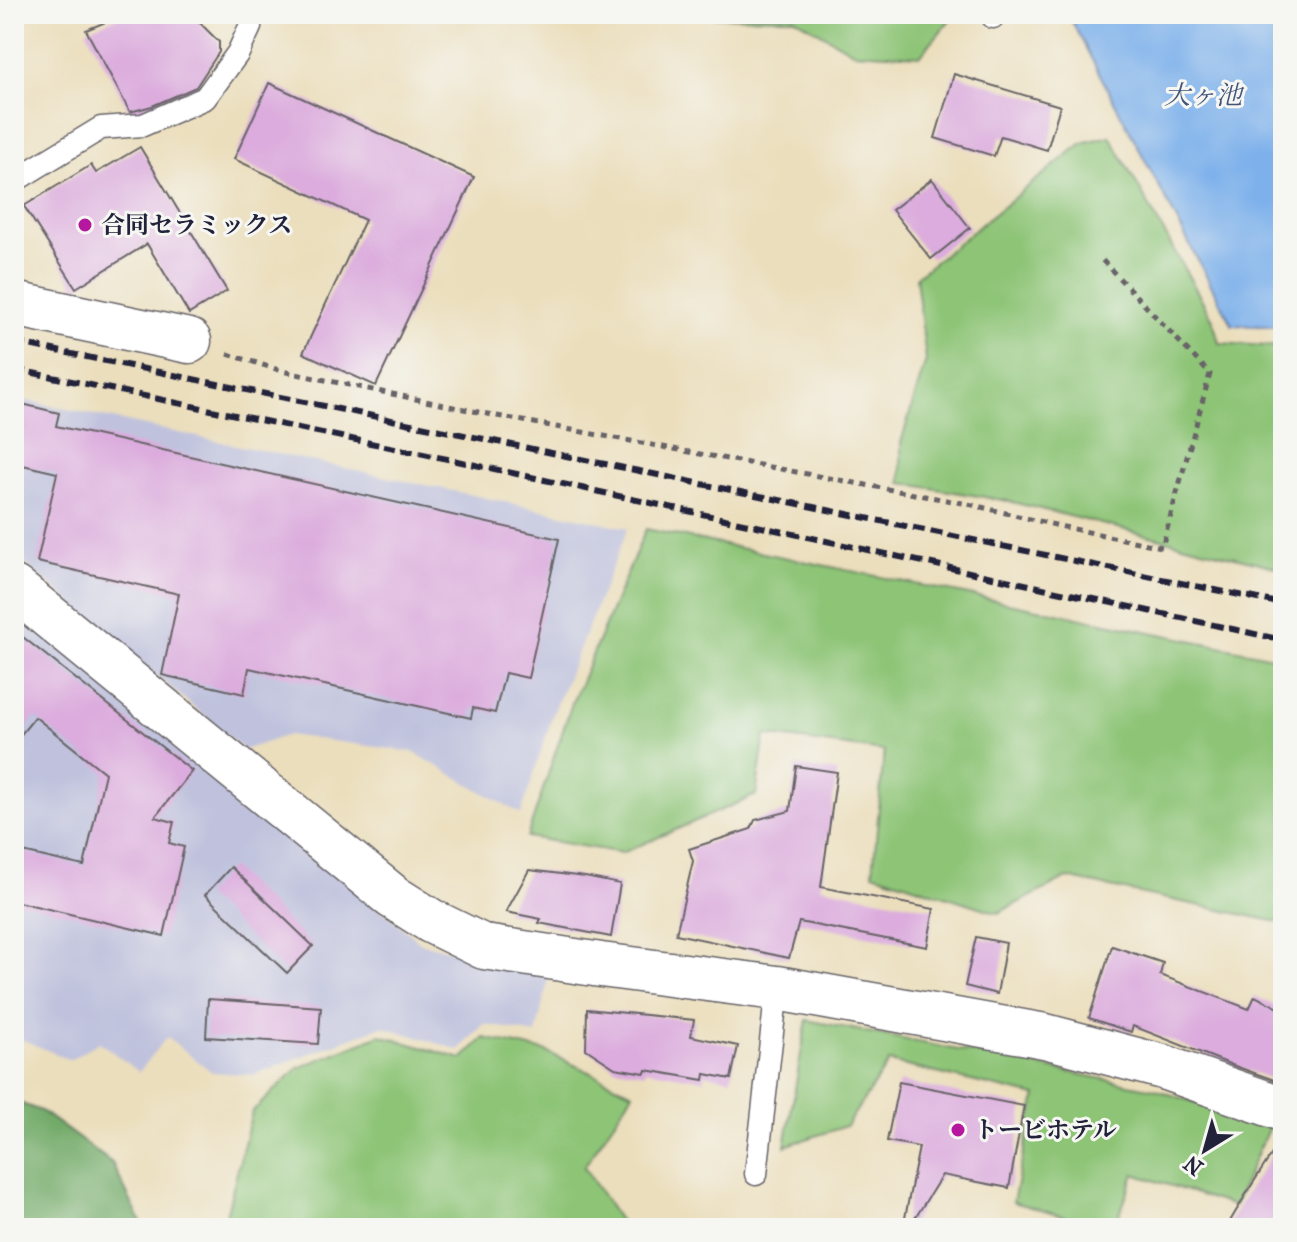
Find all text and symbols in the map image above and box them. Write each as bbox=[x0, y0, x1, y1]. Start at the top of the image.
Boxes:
water label: 大ヶ池 bbox=[1164, 80, 1245, 111]
place label: 合同セラミックス bbox=[101, 211, 292, 239]
marker: 合同セラミックス bbox=[76, 216, 94, 234]
north arrow bbox=[1165, 1110, 1245, 1190]
place label: トービホテル bbox=[974, 1116, 1117, 1144]
marker: トービホテル bbox=[949, 1121, 967, 1139]
text: N bbox=[1179, 1150, 1208, 1181]

